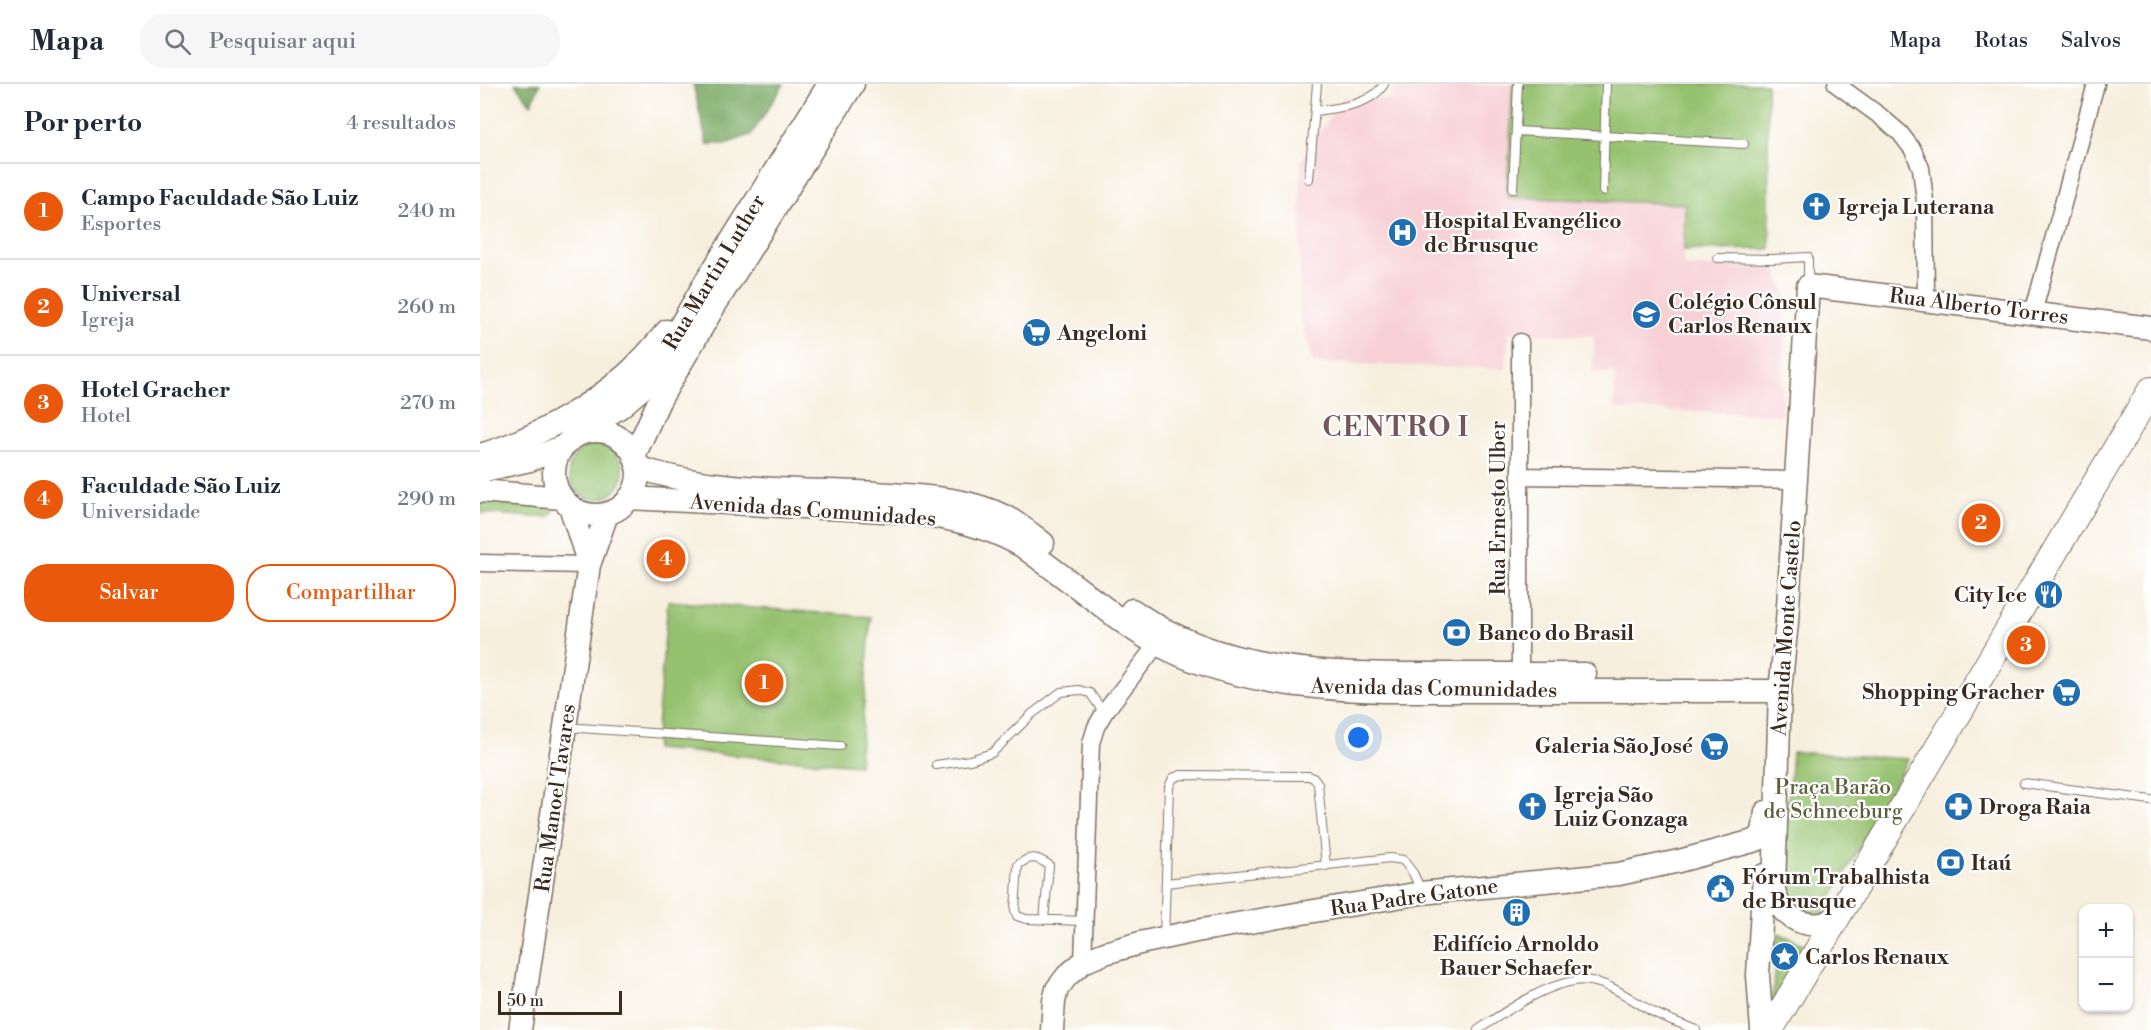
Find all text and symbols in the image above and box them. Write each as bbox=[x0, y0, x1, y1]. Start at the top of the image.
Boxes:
search box bbox=[140, 14, 560, 68]
text: Mapa bbox=[30, 24, 104, 59]
icon: search bbox=[161, 25, 194, 58]
text: Pesquisar aqui bbox=[209, 28, 356, 55]
text: Mapa bbox=[1889, 28, 1941, 54]
text: Rotas bbox=[1974, 28, 2028, 54]
text: Salvos bbox=[2061, 28, 2121, 54]
text: Por perto bbox=[24, 107, 142, 139]
text: 4 resultados bbox=[346, 111, 456, 136]
text: Campo Faculdade São Luiz bbox=[81, 185, 359, 212]
street label: Rua Martin Luther bbox=[658, 190, 772, 355]
church icon: Igreja Luterana bbox=[1801, 191, 1833, 223]
place label: Igreja Luterana bbox=[1838, 195, 1995, 221]
text: 1 bbox=[39, 199, 48, 224]
text: 240 m bbox=[398, 199, 456, 224]
place label: Hospital Evangélico de Brusque bbox=[1424, 209, 1622, 259]
text: Esportes bbox=[81, 212, 161, 237]
hospital icon: Hospital Evangélico de Brusque bbox=[1387, 217, 1419, 249]
text: Universal bbox=[81, 281, 181, 308]
street label: Rua Alberto Torres bbox=[1888, 283, 2070, 331]
place label: Colégio Cônsul Carlos Renaux bbox=[1668, 290, 1817, 340]
text: 2 bbox=[37, 295, 50, 320]
text: 260 m bbox=[398, 295, 456, 320]
school or university icon: Colégio Cônsul Carlos Renaux bbox=[1631, 298, 1663, 330]
text: Igreja bbox=[81, 308, 135, 333]
supermarket icon: Angeloni bbox=[1020, 317, 1052, 349]
place label: Angeloni bbox=[1056, 321, 1147, 347]
text: Hotel Gracher bbox=[81, 377, 230, 404]
text: 3 bbox=[37, 391, 50, 416]
text: 270 m bbox=[400, 391, 456, 416]
text: Hotel bbox=[81, 404, 131, 429]
district label: CENTRO I bbox=[1322, 411, 1470, 445]
street label: Rua Ernesto Ulber bbox=[1486, 421, 1512, 595]
text: Faculdade São Luiz bbox=[81, 473, 281, 500]
text: 4 bbox=[37, 487, 50, 512]
text: 290 m bbox=[398, 487, 456, 512]
street label: Avenida das Comunidades bbox=[688, 489, 937, 533]
text: Universidade bbox=[81, 500, 200, 525]
pin: 2 bbox=[1962, 500, 2000, 546]
street label: Avenida Monte Castelo bbox=[1766, 520, 1807, 738]
pin: 4 bbox=[646, 536, 686, 582]
button: Salvar bbox=[24, 564, 234, 622]
button: Compartilhar bbox=[246, 564, 456, 622]
restaurant icon: City Ice bbox=[2032, 579, 2064, 611]
place label: City Ice bbox=[1954, 583, 2027, 609]
bank icon: Banco do Brasil bbox=[1441, 617, 1473, 649]
place label: Banco do Brasil bbox=[1478, 621, 1634, 647]
pin: 3 bbox=[2006, 622, 2046, 668]
pin: 1 bbox=[744, 660, 784, 706]
street label: Avenida das Comunidades bbox=[1309, 674, 1558, 704]
supermarket icon: Shopping Gracher bbox=[2050, 676, 2082, 708]
place label: Shopping Gracher bbox=[1862, 680, 2045, 706]
street label: Rua Manoel Tavares bbox=[530, 702, 582, 894]
your location bbox=[1344, 723, 1373, 752]
supermarket icon: Galeria São José bbox=[1698, 730, 1730, 762]
place label: Galeria São José bbox=[1535, 734, 1693, 760]
park label: Praça Barão de Schneeburg bbox=[1763, 775, 1903, 825]
place label: Igreja São Luiz Gonzaga bbox=[1554, 783, 1689, 833]
church icon: Igreja São Luiz Gonzaga bbox=[1517, 791, 1549, 823]
pharmacy icon: Droga Raia bbox=[1942, 791, 1974, 823]
place label: Droga Raia bbox=[1979, 795, 2091, 821]
bank icon: Itaú bbox=[1934, 847, 1966, 879]
place label: Itaú bbox=[1971, 851, 2011, 877]
place label: Fórum Trabalhista de Brusque bbox=[1742, 865, 1930, 915]
street label: Rua Padre Gatone bbox=[1328, 873, 1500, 923]
public building icon: Fórum Trabalhista de Brusque bbox=[1705, 873, 1737, 905]
building icon: Edifício Arnoldo Bauer Schaefer bbox=[1500, 897, 1532, 929]
map controls bbox=[2079, 904, 2133, 1012]
button: + bbox=[2079, 904, 2133, 958]
place label: Edifício Arnoldo Bauer Schaefer bbox=[1433, 932, 1599, 982]
place icon: Carlos Renaux bbox=[1768, 941, 1800, 973]
place label: Carlos Renaux bbox=[1805, 945, 1950, 971]
button: − bbox=[2079, 958, 2133, 1012]
scale bar bbox=[498, 988, 622, 1016]
text: 50 m bbox=[507, 991, 544, 1011]

